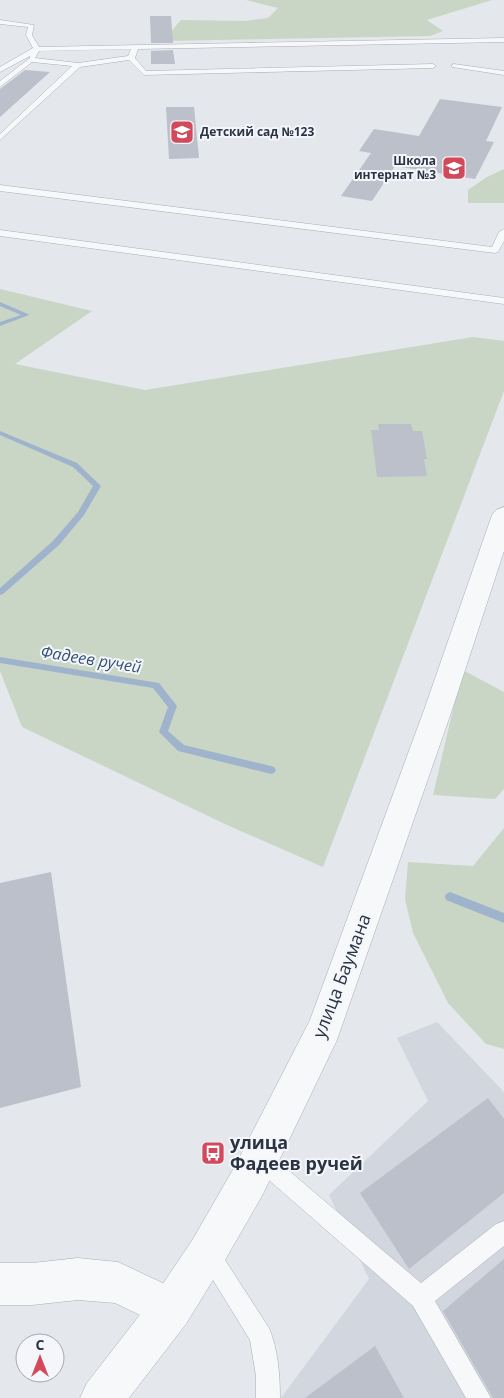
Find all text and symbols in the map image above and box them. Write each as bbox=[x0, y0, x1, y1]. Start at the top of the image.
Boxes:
school or university icon: Детский сад №123 bbox=[169, 119, 195, 145]
place label: Детский сад №123 bbox=[200, 123, 314, 140]
place label: Школа интернат №3 bbox=[354, 152, 436, 183]
school or university icon: Школа интернат №3 bbox=[441, 155, 467, 181]
water label: Фадеев ручей bbox=[39, 640, 143, 678]
street label: улица Баумана bbox=[306, 910, 376, 1041]
place label: улица Фадеев ручей bbox=[230, 1130, 363, 1175]
bus stop icon: улица Фадеев ручей bbox=[200, 1140, 226, 1166]
north arrow bbox=[15, 1333, 65, 1383]
text: С bbox=[36, 1335, 45, 1354]

